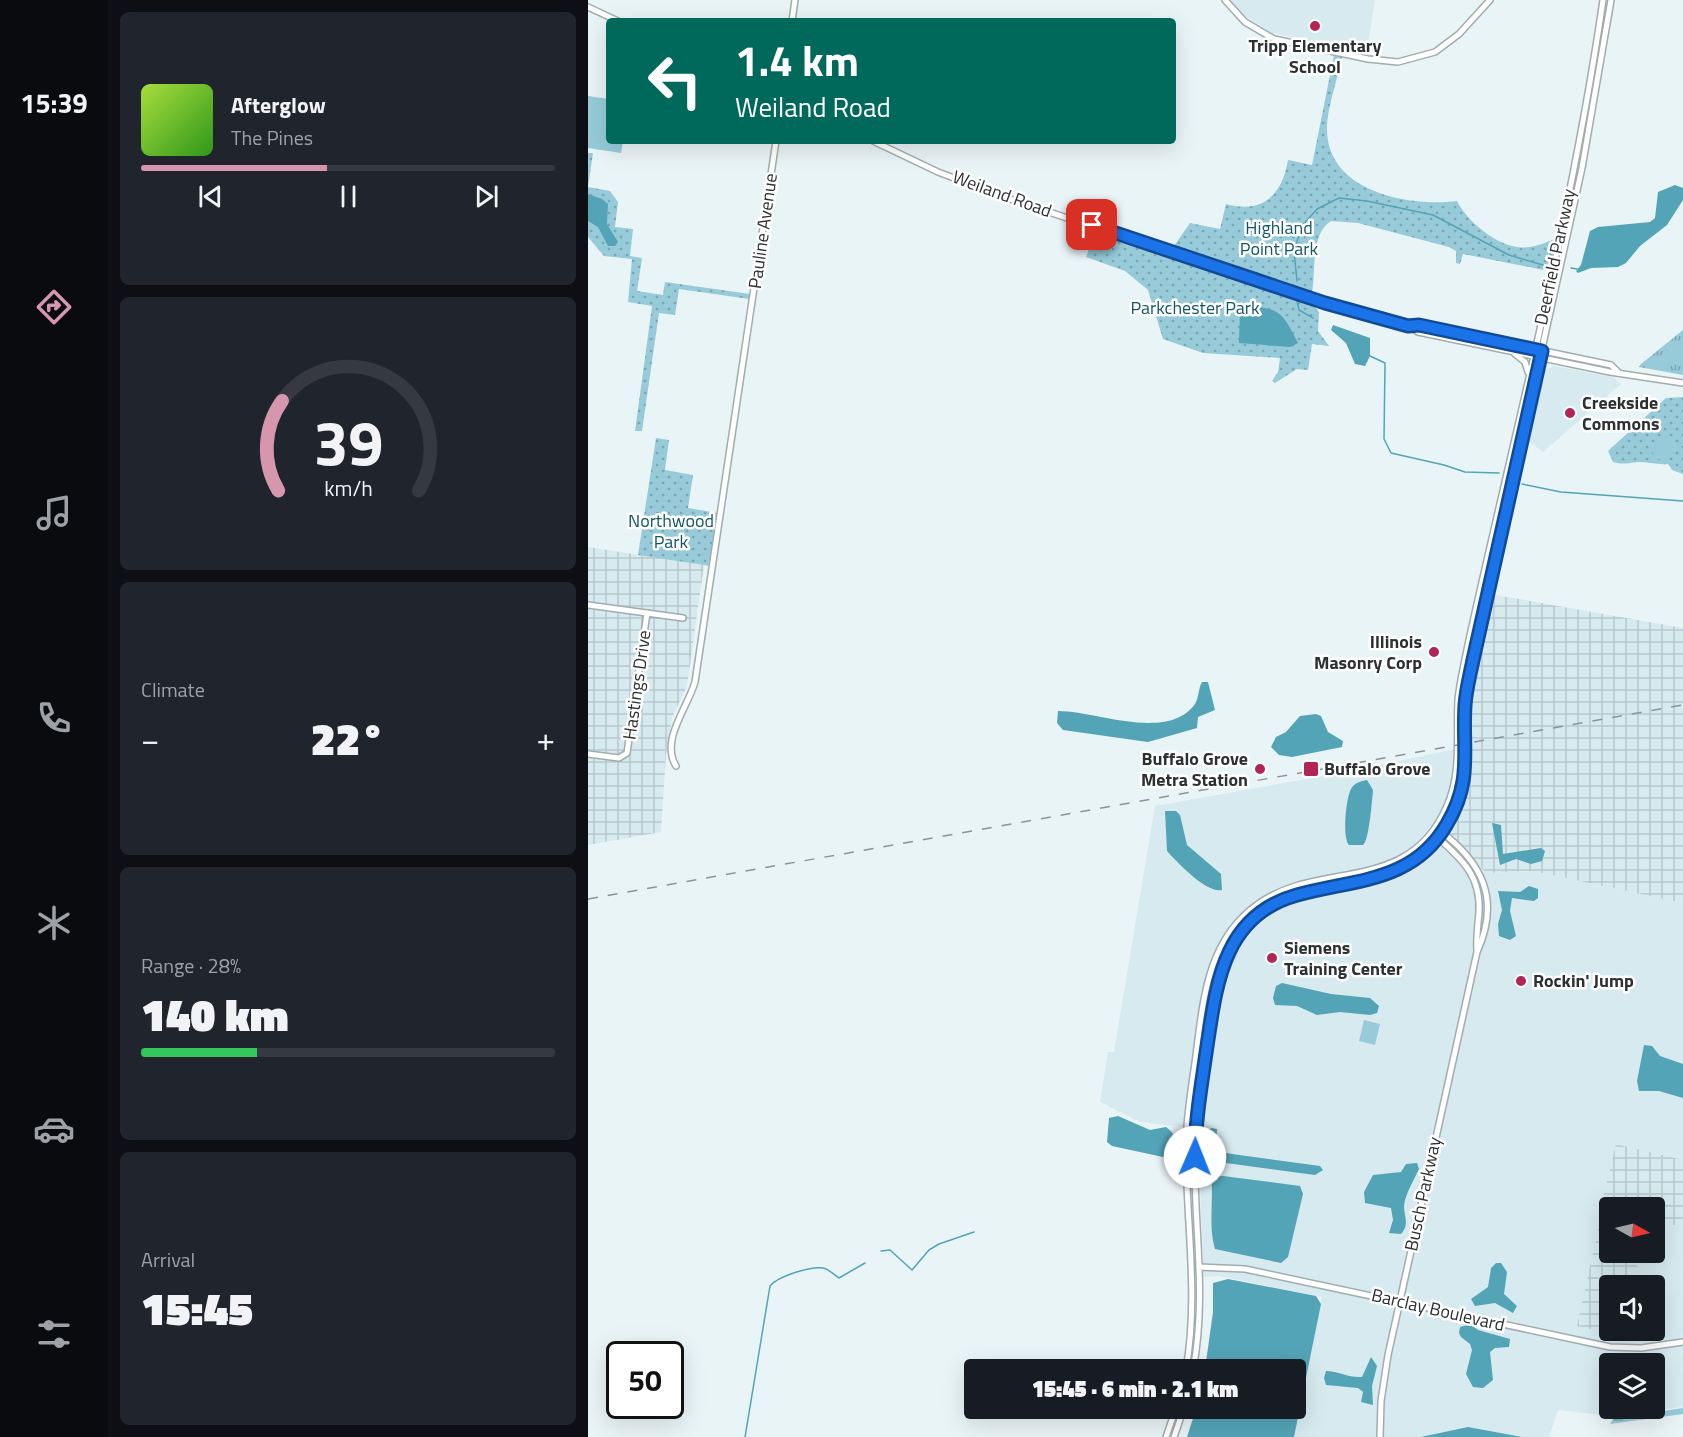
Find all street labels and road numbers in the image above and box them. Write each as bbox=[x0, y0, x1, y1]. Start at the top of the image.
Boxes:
street label: Weiland Road bbox=[949, 163, 1056, 224]
street label: Pauline Avenue bbox=[741, 171, 784, 290]
street label: Deerfield Parkway bbox=[1527, 186, 1582, 327]
street label: Hastings Drive bbox=[615, 628, 658, 741]
street label: Busch Parkway bbox=[1397, 1134, 1448, 1254]
street label: Barclay Boulevard bbox=[1369, 1281, 1507, 1338]

